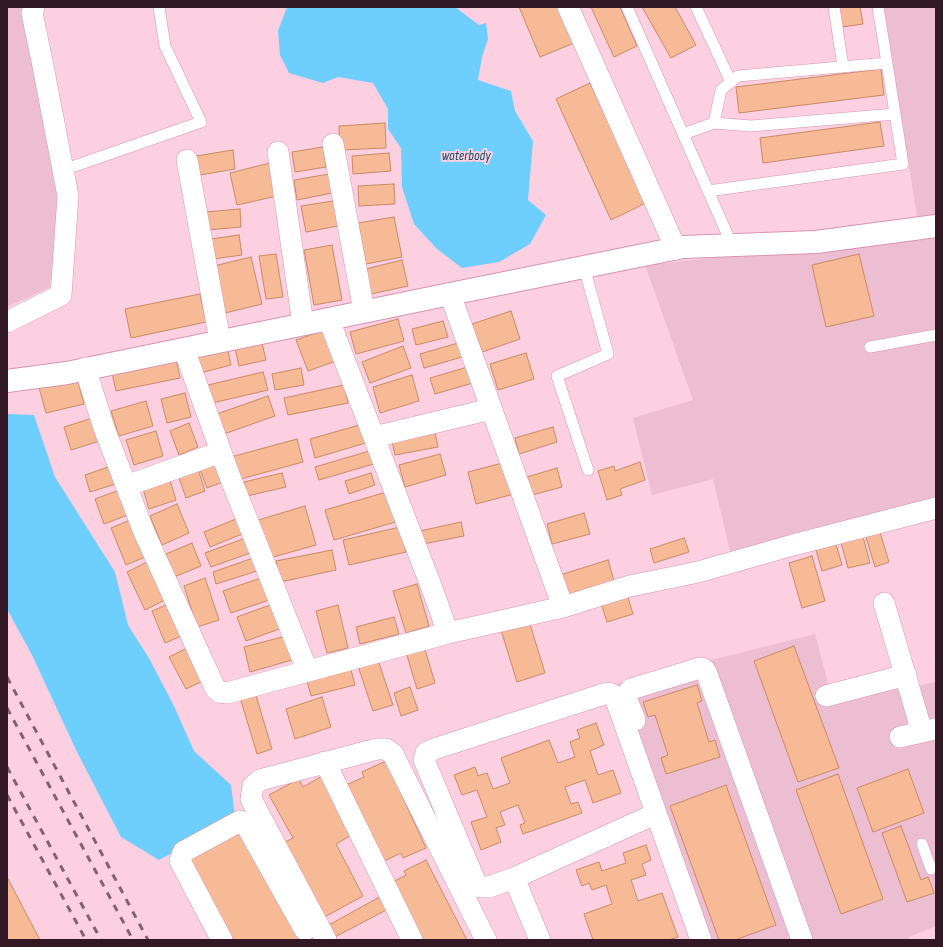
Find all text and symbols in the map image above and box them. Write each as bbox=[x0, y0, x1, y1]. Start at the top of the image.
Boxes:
water label: waterbody bbox=[441, 148, 491, 164]

